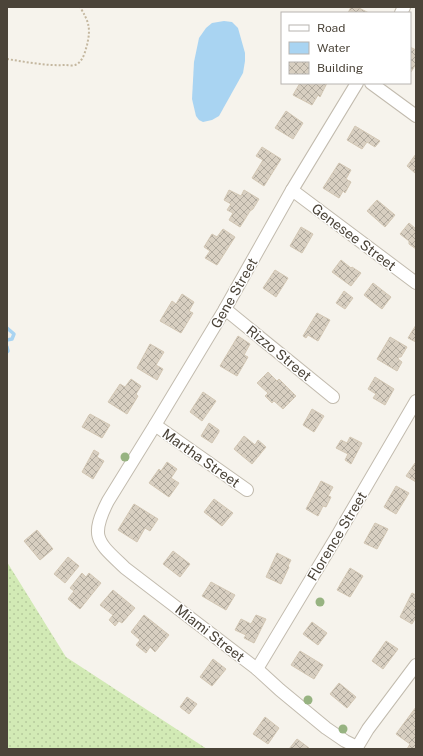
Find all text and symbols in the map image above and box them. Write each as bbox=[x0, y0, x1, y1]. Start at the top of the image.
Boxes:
legend bbox=[281, 12, 411, 84]
text: Road bbox=[317, 21, 345, 35]
text: Water bbox=[317, 41, 351, 55]
text: Building bbox=[317, 61, 363, 75]
street label: Genesee Street bbox=[309, 200, 399, 274]
street label: Gene Street bbox=[207, 255, 261, 331]
street label: Rizzo Street bbox=[243, 322, 315, 384]
street label: Martha Street bbox=[159, 425, 243, 491]
street label: Florence Street bbox=[304, 489, 370, 583]
street label: Miami Street bbox=[172, 601, 248, 665]

